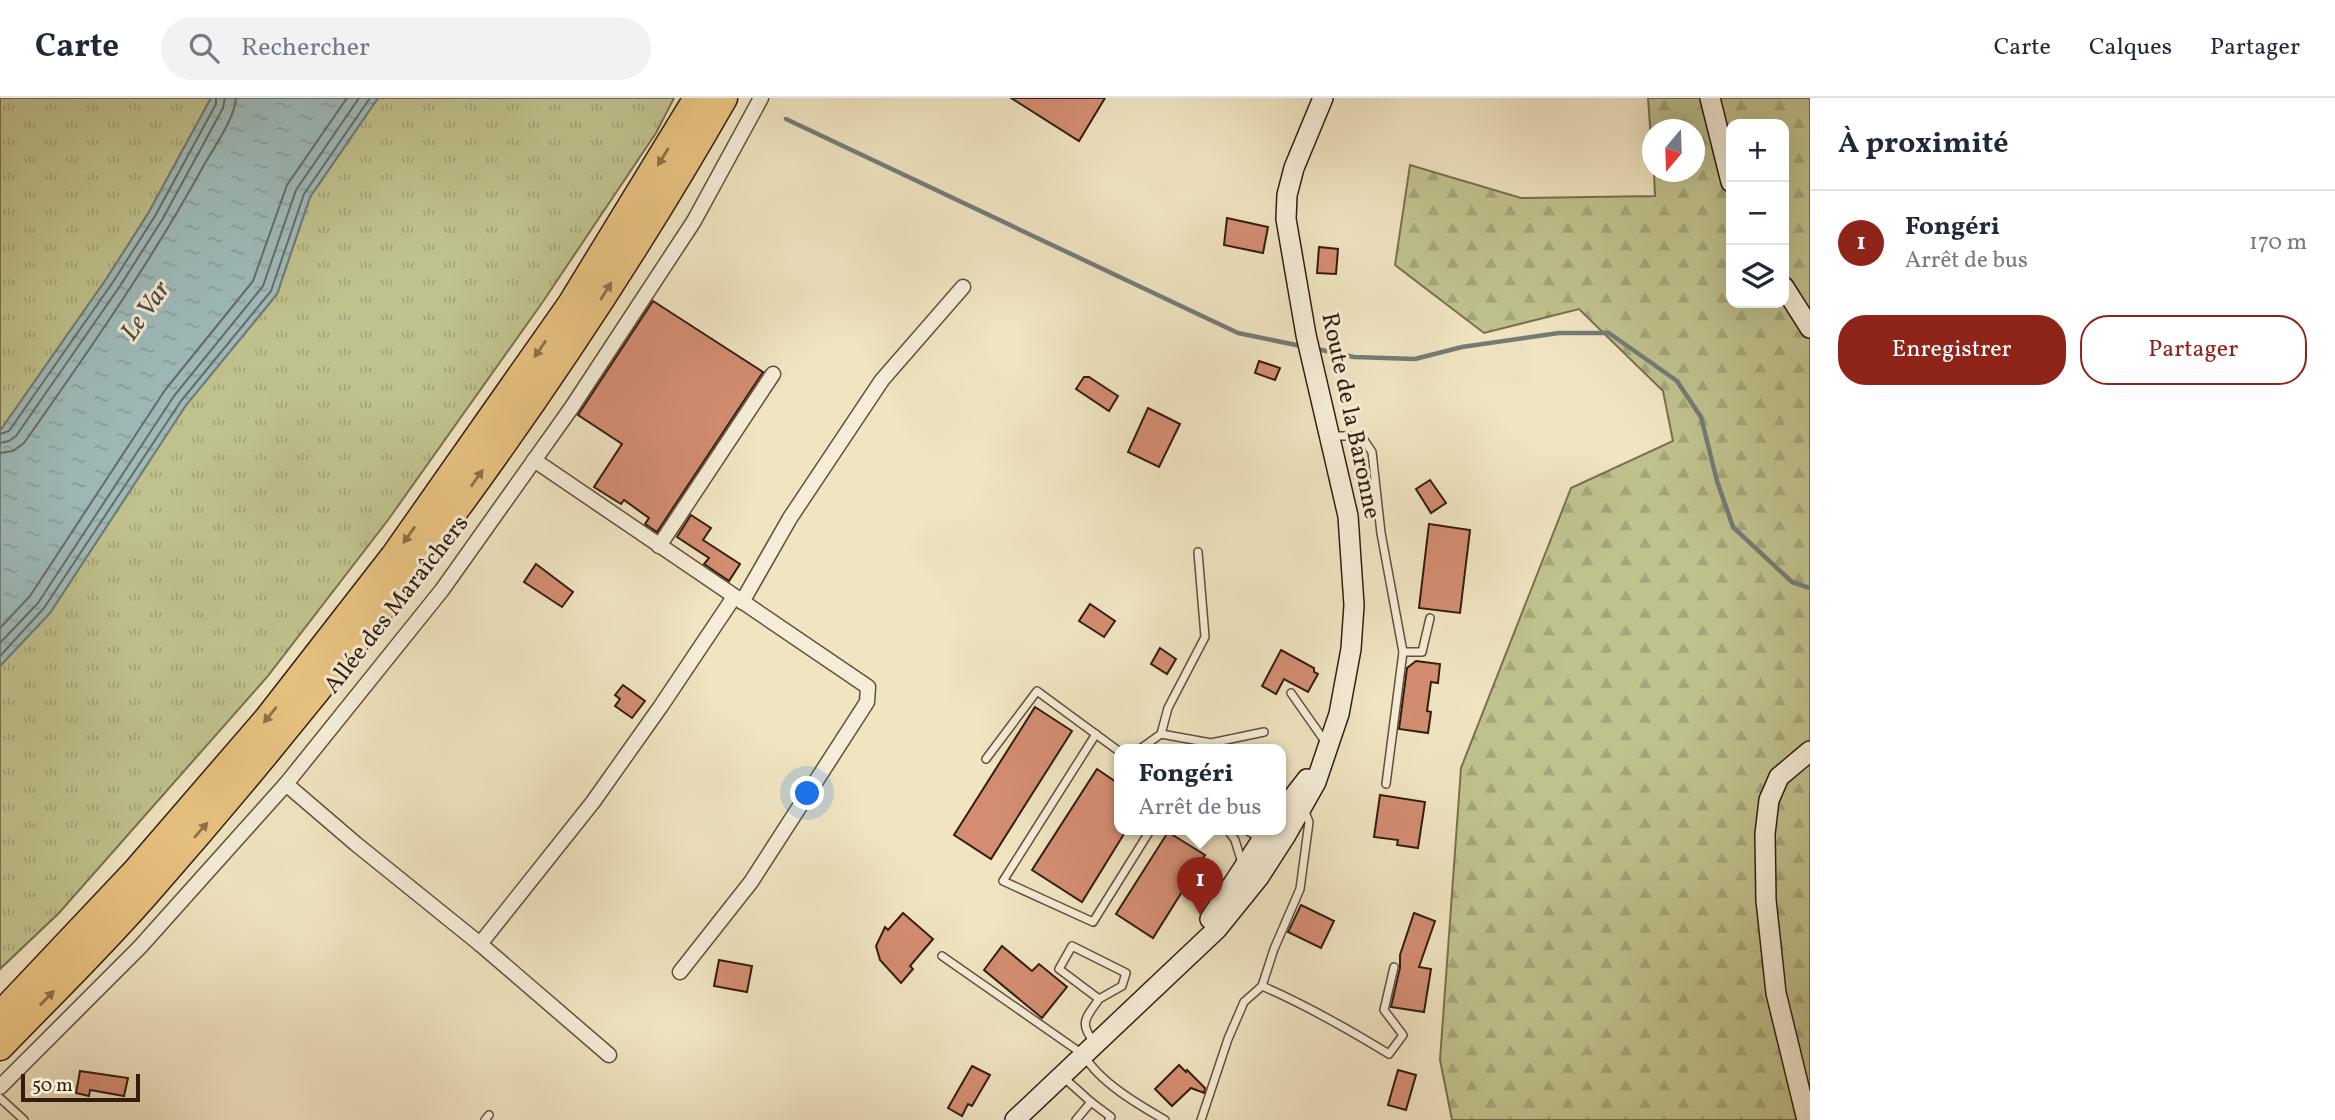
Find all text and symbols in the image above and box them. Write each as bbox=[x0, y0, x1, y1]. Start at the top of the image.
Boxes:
search box bbox=[161, 17, 651, 80]
text: Carte bbox=[35, 25, 119, 71]
icon: search bbox=[185, 29, 223, 67]
text: Rechercher bbox=[241, 30, 370, 66]
text: Carte bbox=[1994, 31, 2051, 65]
text: Calques bbox=[2089, 31, 2172, 65]
text: Partager bbox=[2210, 31, 2300, 65]
north arrow bbox=[1642, 119, 1705, 182]
map controls bbox=[1726, 119, 1789, 308]
button: + bbox=[1726, 119, 1789, 182]
text: À proximité bbox=[1838, 123, 2009, 165]
one-way arrow bbox=[656, 147, 669, 166]
button: − bbox=[1726, 182, 1789, 245]
text: Fongéri bbox=[1905, 209, 2000, 245]
text: 1 bbox=[1856, 227, 1866, 259]
text: 170 m bbox=[2249, 227, 2307, 259]
button: layers bbox=[1726, 245, 1789, 308]
text: Arrêt de bus bbox=[1905, 245, 2028, 277]
water label: Le Var bbox=[112, 274, 180, 348]
one-way arrow bbox=[600, 281, 613, 300]
street label: Route de la Baronne bbox=[1312, 310, 1388, 522]
button: Enregistrer bbox=[1838, 315, 2066, 385]
button: Partager bbox=[2080, 315, 2307, 385]
one-way arrow bbox=[533, 340, 547, 358]
one-way arrow bbox=[470, 469, 484, 487]
street label: Allée des Maraîchers bbox=[316, 508, 478, 702]
one-way arrow bbox=[402, 526, 416, 544]
one-way arrow bbox=[263, 705, 278, 723]
popup bbox=[1114, 744, 1286, 835]
text: Fongéri bbox=[1139, 756, 1234, 792]
your location bbox=[790, 776, 824, 810]
text: Arrêt de bus bbox=[1139, 792, 1261, 824]
one-way arrow bbox=[193, 822, 208, 839]
pin: 1 bbox=[1177, 857, 1223, 915]
one-way arrow bbox=[39, 990, 55, 1007]
scale bar bbox=[21, 1071, 140, 1103]
text: 50 m bbox=[32, 1073, 73, 1099]

